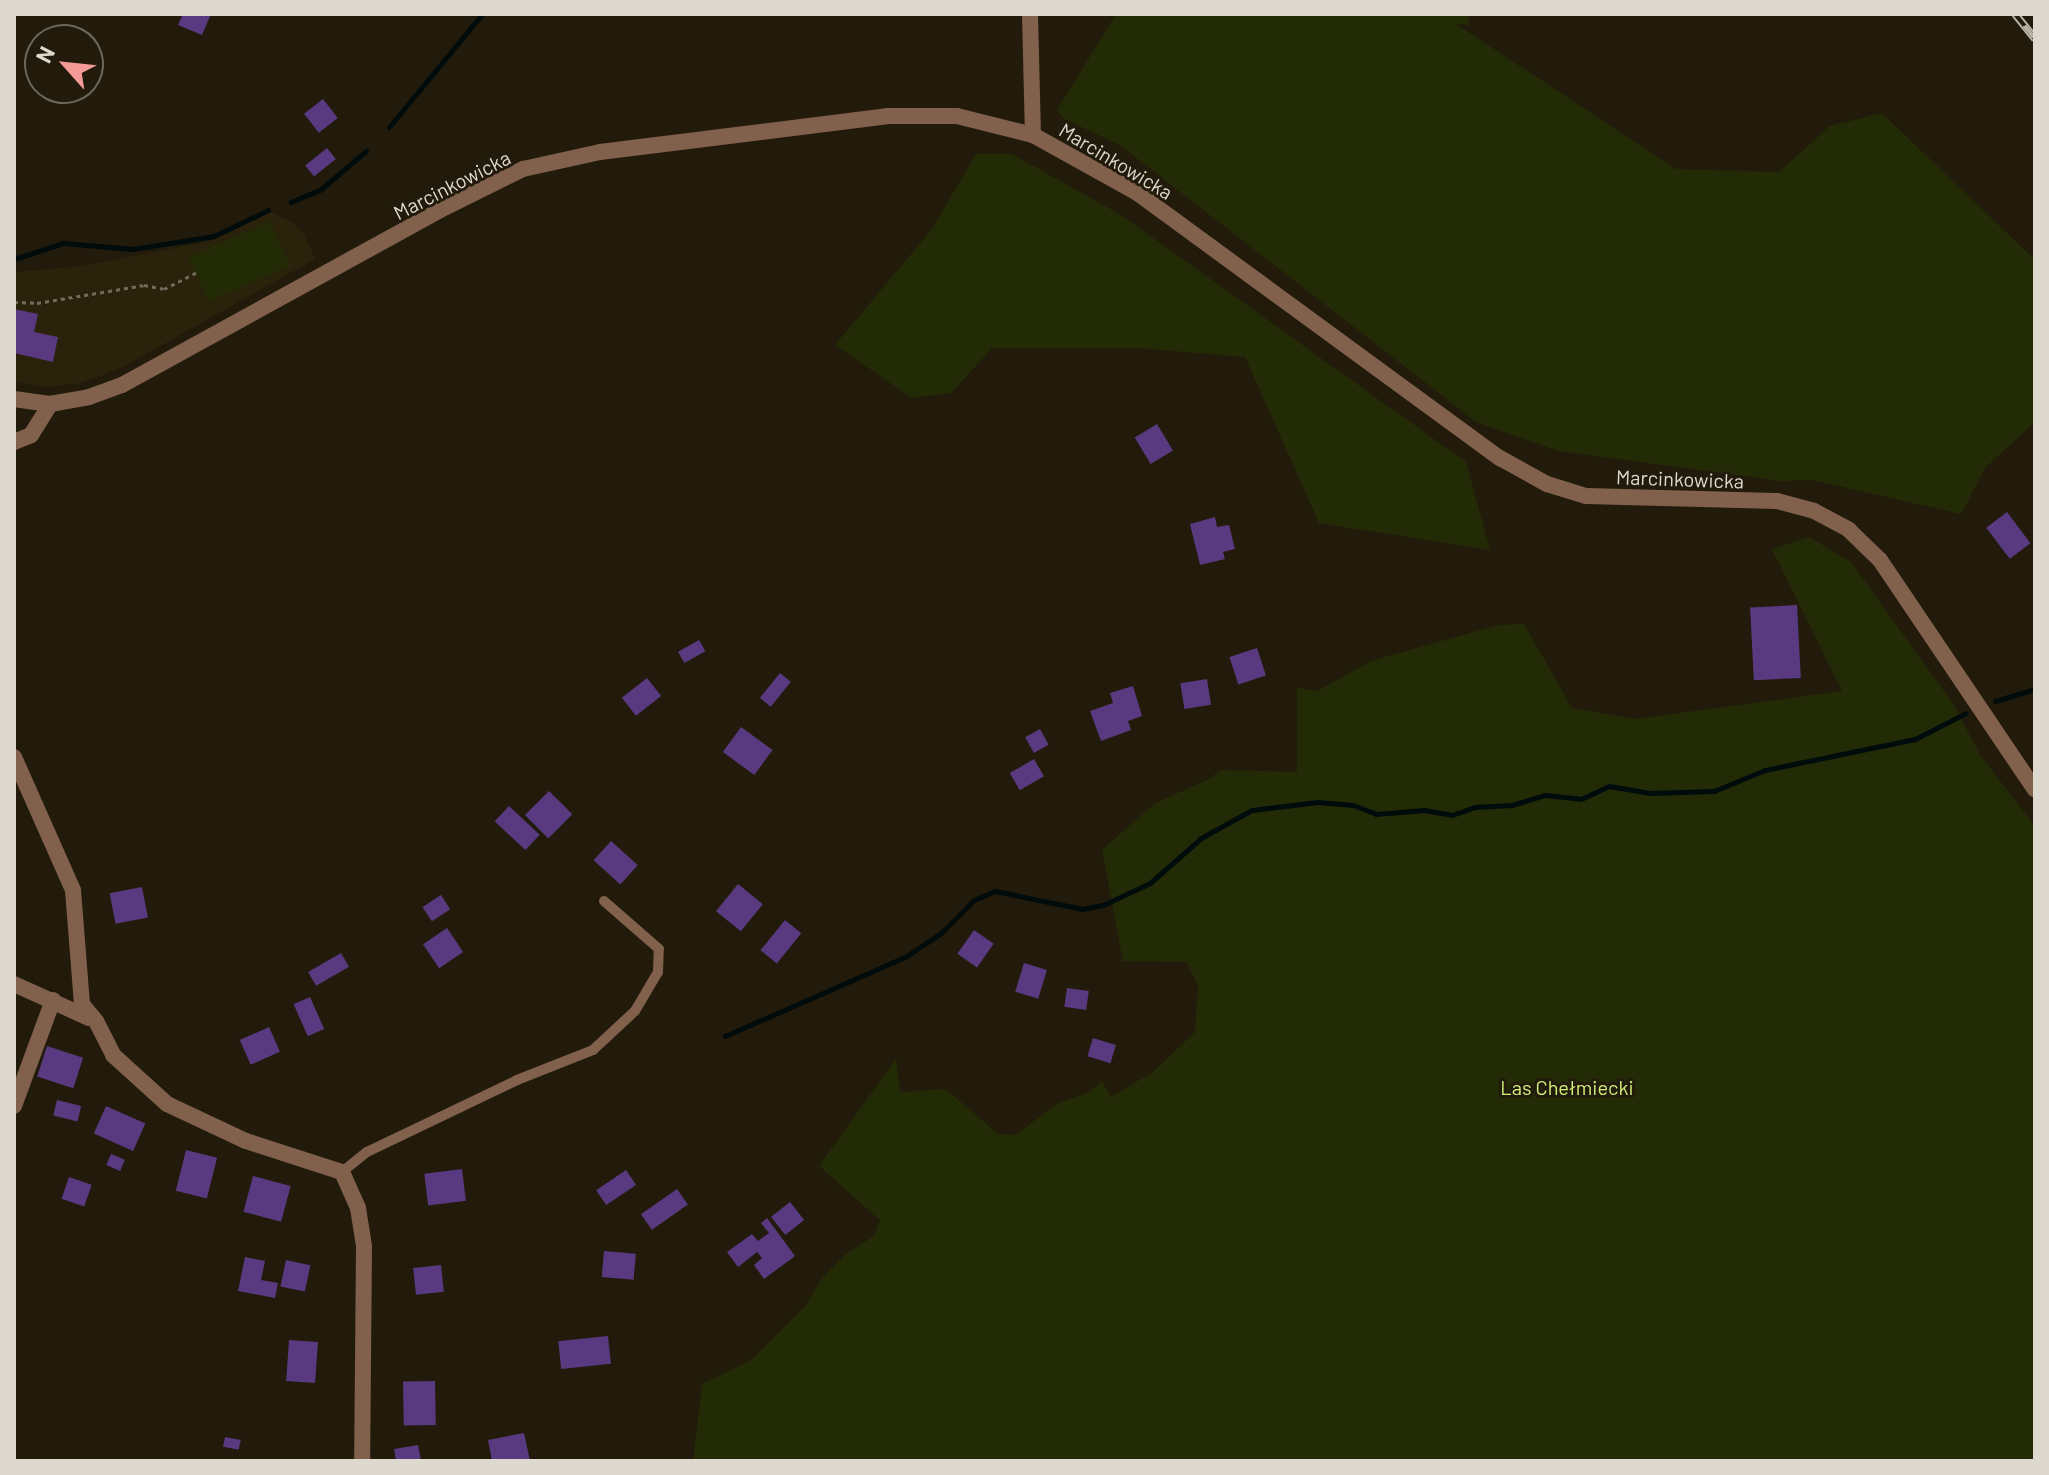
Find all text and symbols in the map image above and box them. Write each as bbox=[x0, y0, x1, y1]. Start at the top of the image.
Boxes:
north arrow bbox=[24, 24, 104, 104]
text: N bbox=[29, 42, 59, 66]
street label: Marcinkowicka bbox=[1055, 118, 1177, 204]
street label: Marcinkowicka bbox=[389, 145, 515, 225]
street label: Marcinkowicka bbox=[1616, 465, 1744, 493]
park label: Las Chełmiecki bbox=[1500, 1075, 1634, 1099]

